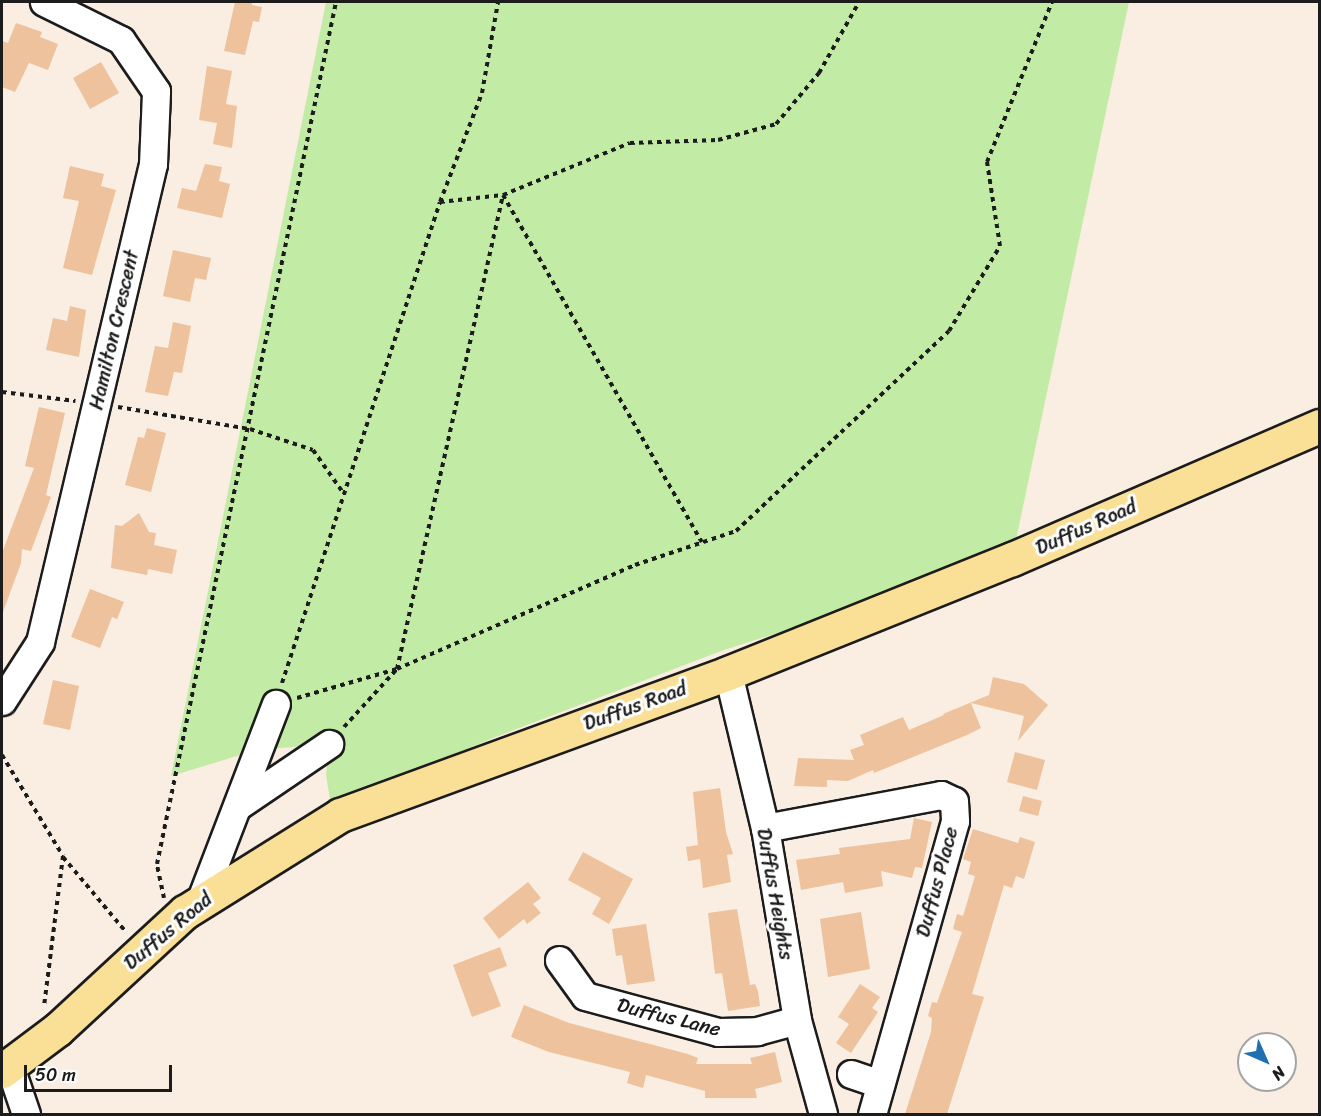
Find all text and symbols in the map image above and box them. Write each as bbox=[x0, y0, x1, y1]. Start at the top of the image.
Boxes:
street label: Hamilton Crescent bbox=[84, 247, 144, 413]
street label: Duffus Road bbox=[1032, 494, 1140, 560]
street label: Duffus Road bbox=[580, 676, 690, 736]
street label: Duffus Place bbox=[911, 824, 963, 940]
street label: Duffus Heights bbox=[752, 826, 798, 962]
street label: Duffus Road bbox=[119, 887, 217, 975]
street label: Duffus Lane bbox=[615, 993, 723, 1041]
north arrow bbox=[1237, 1032, 1297, 1092]
scale bar bbox=[27, 1053, 176, 1091]
text: 50 m bbox=[35, 1059, 76, 1091]
text: N bbox=[1264, 1059, 1293, 1088]

